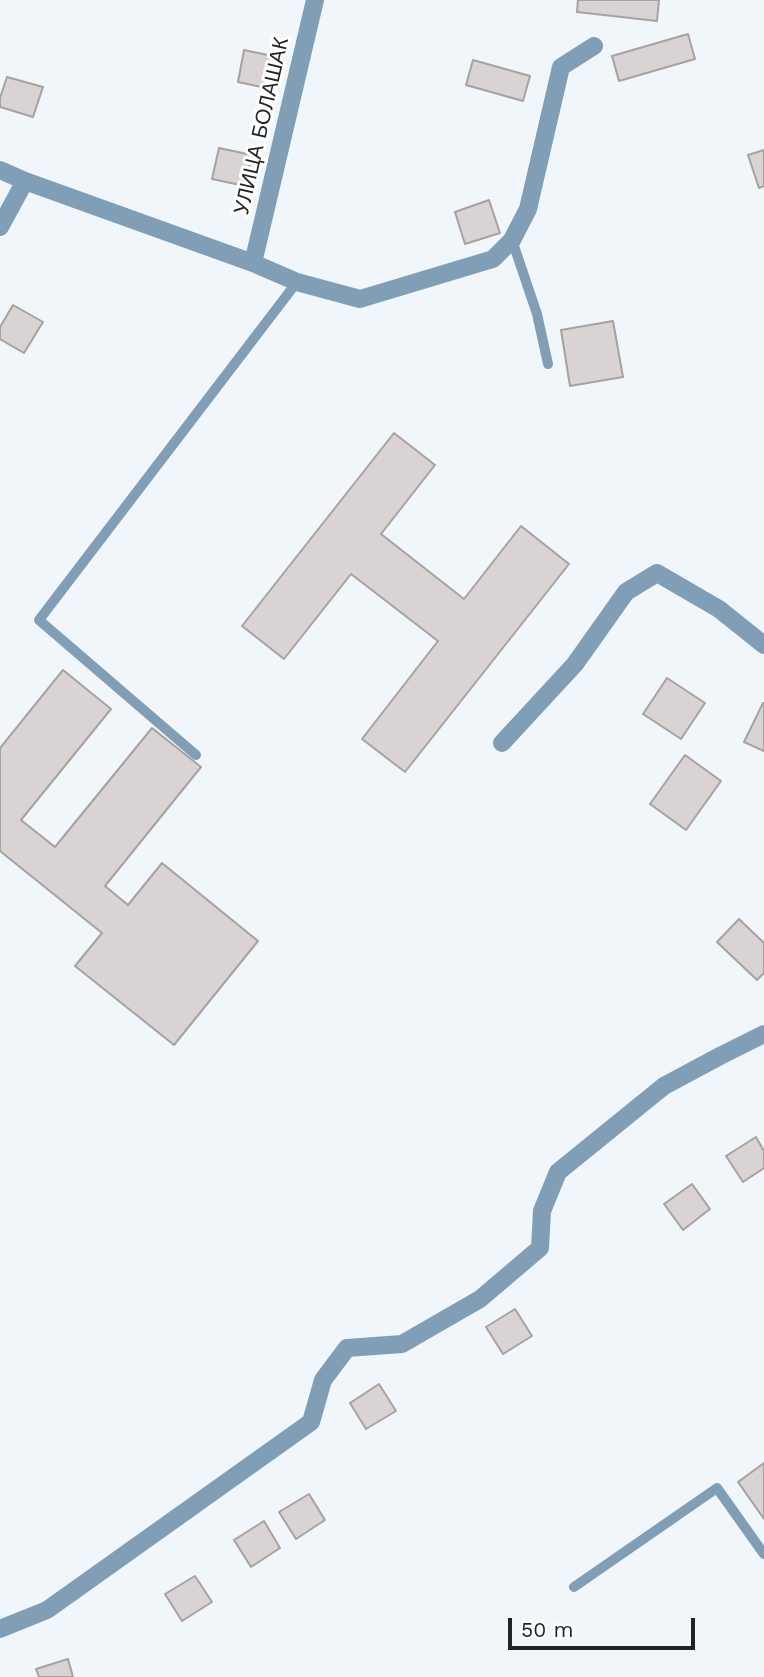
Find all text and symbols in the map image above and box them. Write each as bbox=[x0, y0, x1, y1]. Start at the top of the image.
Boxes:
street label: УЛИЦА БОЛАШАК bbox=[229, 35, 295, 217]
scale bar bbox=[512, 1604, 699, 1648]
text: 50 m bbox=[521, 1617, 573, 1642]

